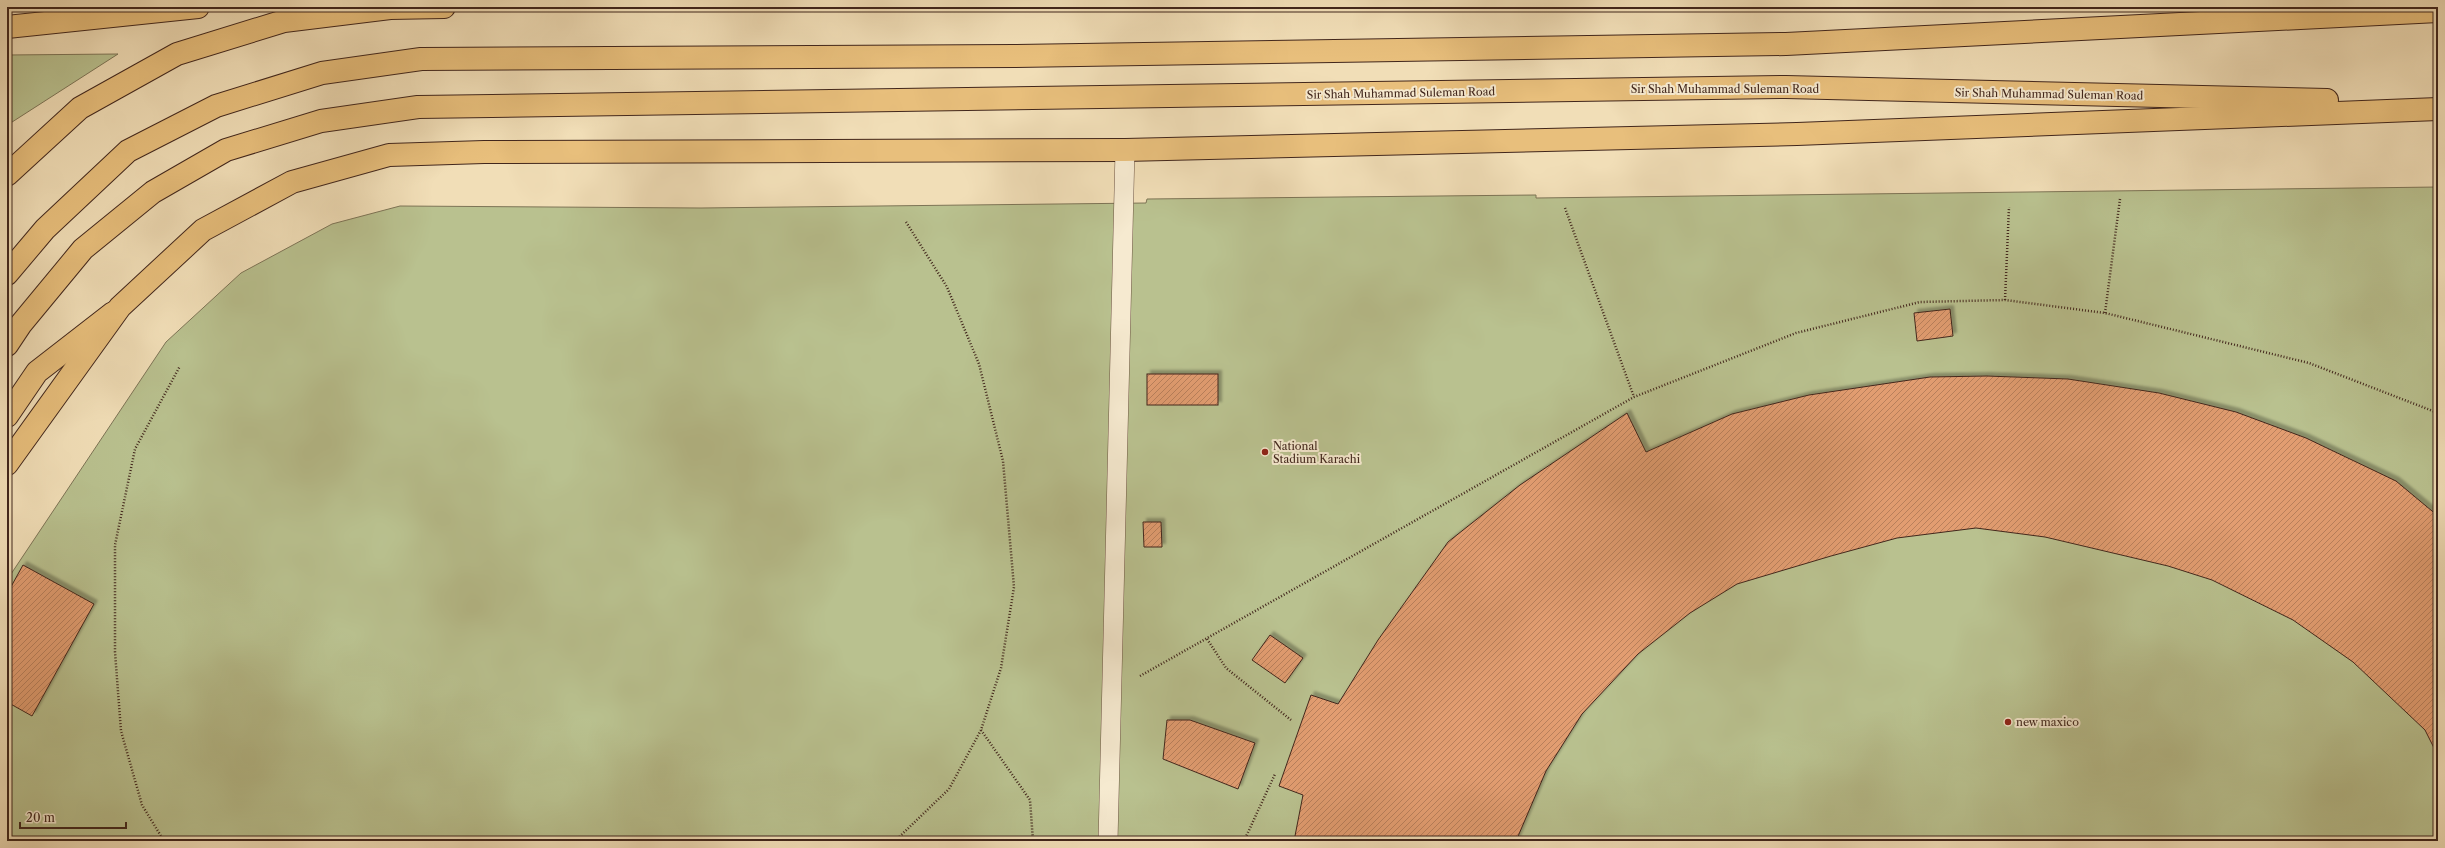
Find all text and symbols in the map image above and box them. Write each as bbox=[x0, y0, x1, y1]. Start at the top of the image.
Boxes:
street label: Sir Shah Muhammad Suleman Road bbox=[1631, 82, 1820, 96]
street label: Sir Shah Muhammad Suleman Road bbox=[1307, 84, 1496, 102]
street label: Sir Shah Muhammad Suleman Road bbox=[1955, 85, 2144, 103]
place label: National Stadium Karachi bbox=[1273, 439, 1361, 466]
marker: National Stadium Karachi bbox=[1260, 447, 1270, 457]
place label: new maxico bbox=[2016, 715, 2079, 729]
marker: new maxico bbox=[2003, 717, 2013, 727]
scale bar bbox=[20, 804, 126, 830]
text: 20 m bbox=[26, 810, 55, 825]

